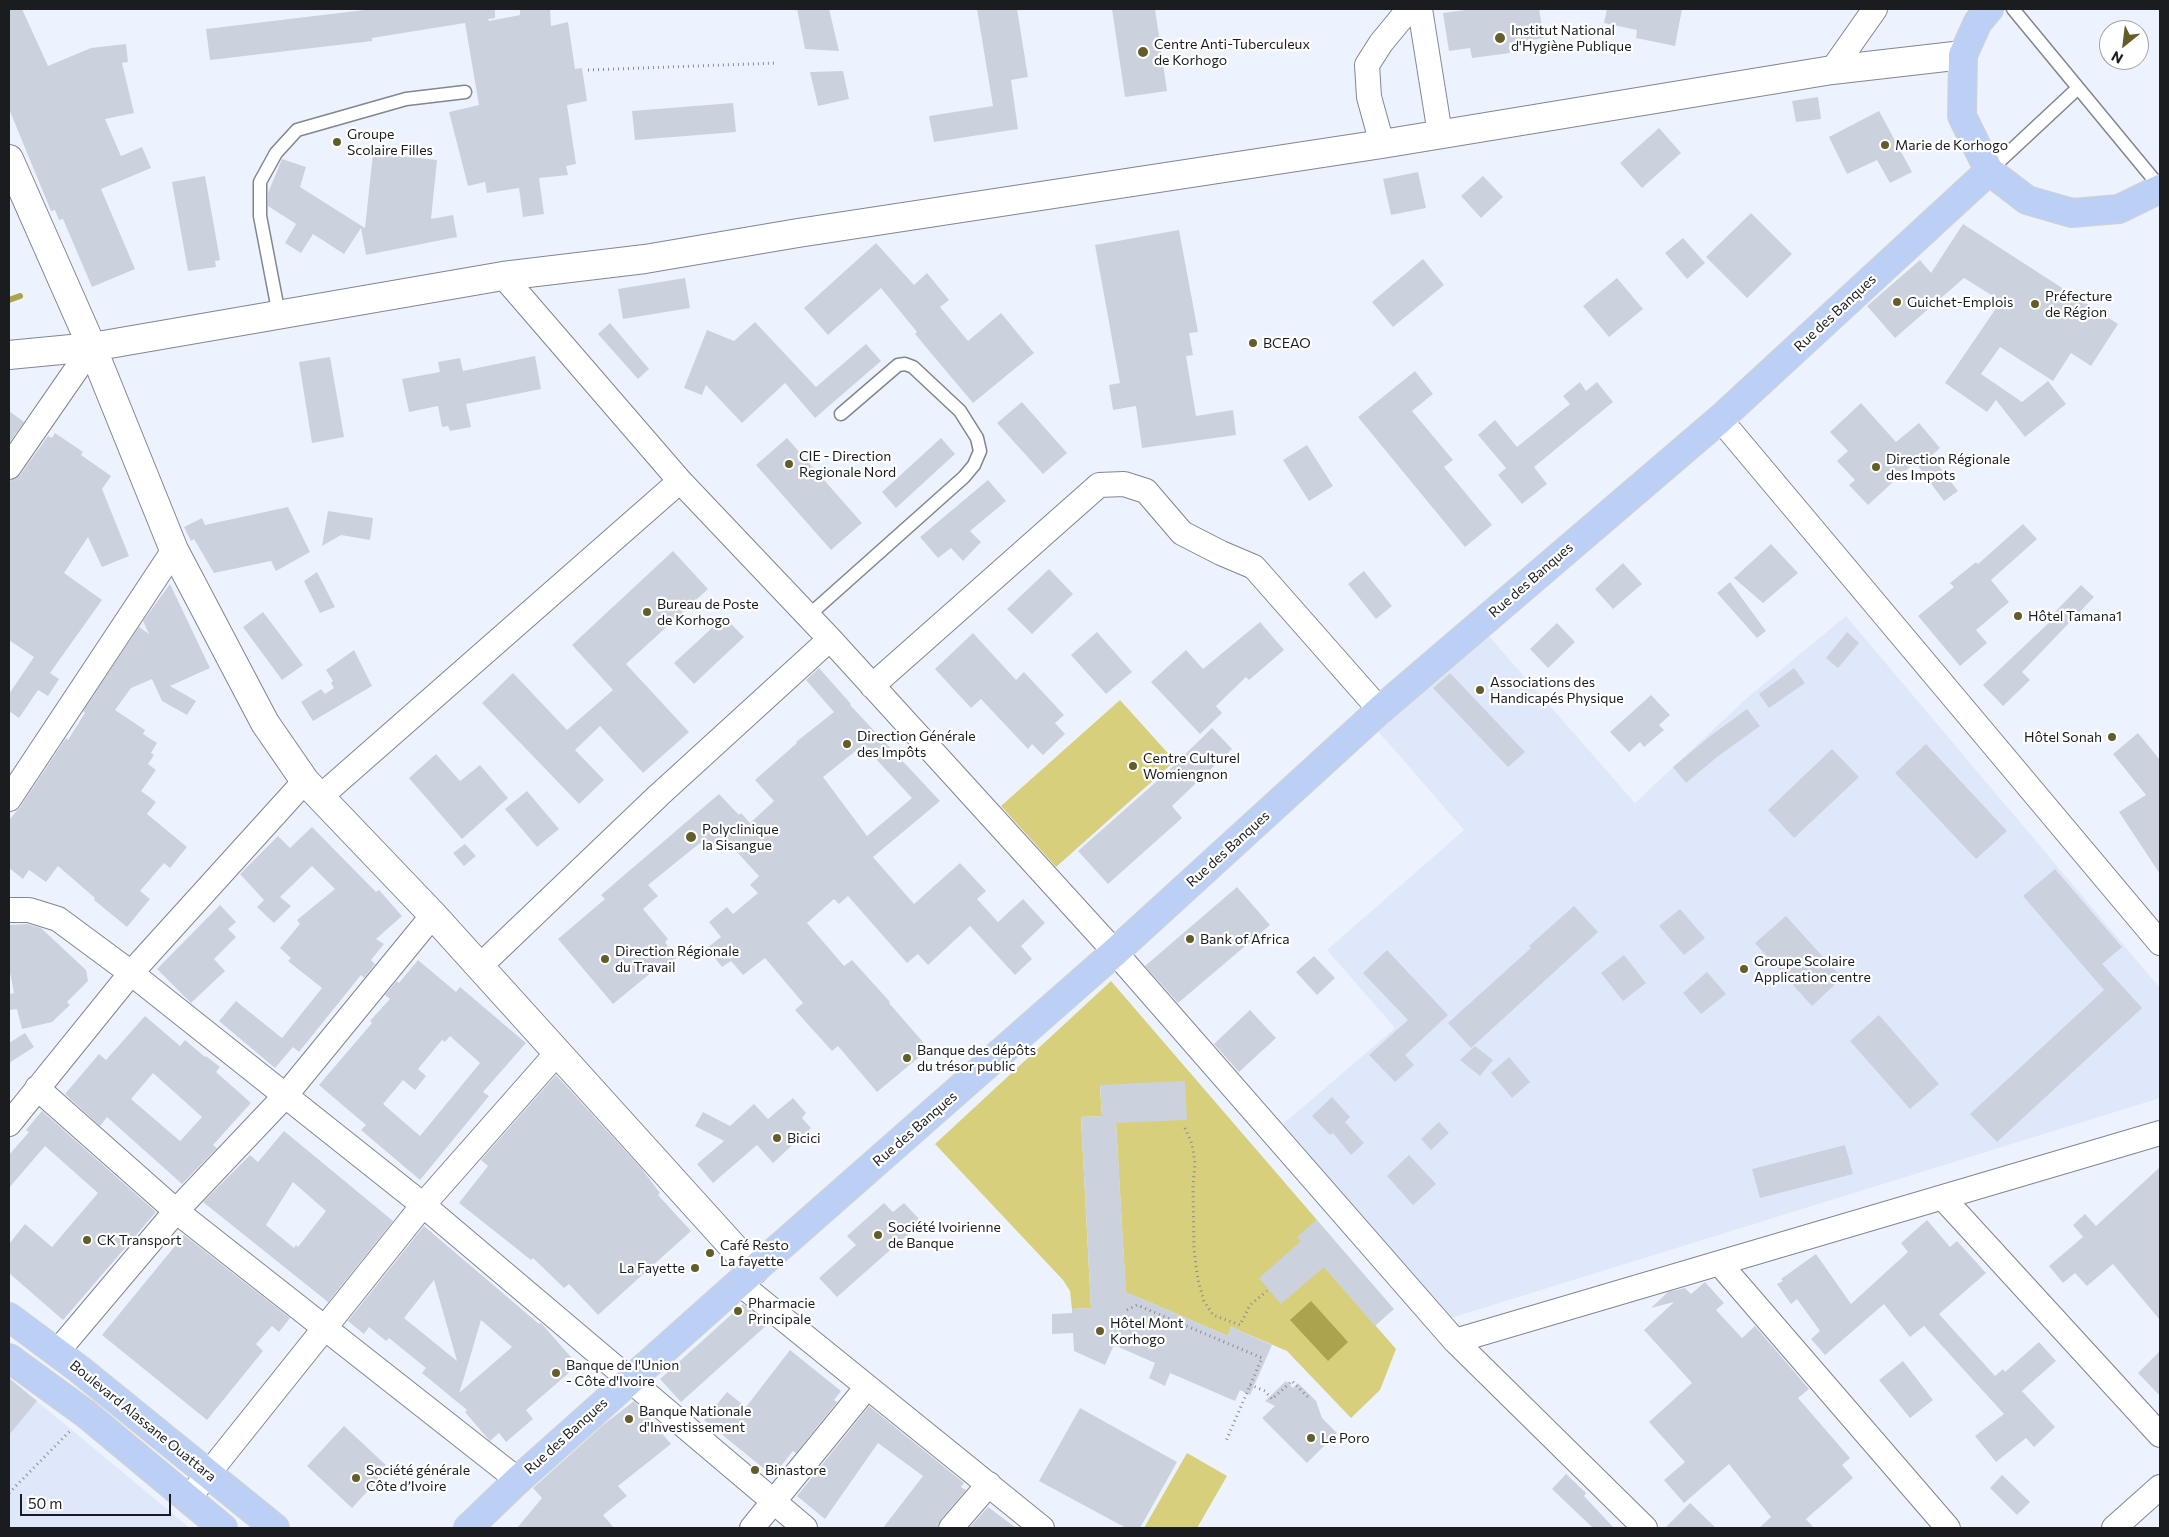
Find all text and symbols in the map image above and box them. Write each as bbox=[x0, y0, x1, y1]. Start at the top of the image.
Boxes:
north arrow bbox=[2099, 20, 2149, 70]
place label: Institut National d'Hygiène Publique bbox=[1511, 22, 1632, 54]
marker: Institut National d'Hygiène Publique bbox=[1493, 31, 1507, 45]
place label: Centre Anti-Tuberculeux de Korhogo bbox=[1154, 36, 1310, 68]
marker: Centre Anti-Tuberculeux de Korhogo bbox=[1136, 45, 1150, 59]
text: N bbox=[2108, 48, 2126, 68]
place label: Groupe Scolaire Filles bbox=[347, 126, 433, 158]
marker: Groupe Scolaire Filles bbox=[331, 136, 343, 148]
place label: Marie de Korhogo bbox=[1895, 137, 2008, 153]
marker: Marie de Korhogo bbox=[1879, 139, 1891, 151]
street label: Rue des Banques bbox=[1791, 271, 1879, 355]
place label: Préfecture de Région bbox=[2045, 288, 2112, 321]
place label: Guichet-Emplois bbox=[1907, 294, 2013, 310]
marker: Guichet-Emplois bbox=[1891, 296, 1903, 308]
marker: Préfecture de Région bbox=[2029, 298, 2041, 310]
place label: BCEAO bbox=[1263, 335, 1311, 351]
marker: BCEAO bbox=[1247, 337, 1259, 349]
place label: CIE - Direction Regionale Nord bbox=[799, 448, 896, 481]
place label: Direction Régionale des Impots bbox=[1886, 451, 2010, 484]
marker: CIE - Direction Regionale Nord bbox=[783, 458, 795, 470]
marker: Direction Régionale des Impots bbox=[1870, 461, 1882, 473]
street label: Rue des Banques bbox=[1486, 539, 1576, 621]
place label: Bureau de Poste de Korhogo bbox=[657, 596, 759, 628]
marker: Bureau de Poste de Korhogo bbox=[641, 606, 653, 618]
place label: Hôtel Tamana1 bbox=[2028, 608, 2122, 624]
marker: Hôtel Tamana1 bbox=[2012, 610, 2024, 622]
place label: Associations des Handicapés Physique bbox=[1490, 674, 1624, 706]
marker: Associations des Handicapés Physique bbox=[1474, 684, 1486, 696]
place label: Direction Générale des Impôts bbox=[857, 728, 976, 760]
place label: Hôtel Sonah bbox=[2024, 729, 2102, 745]
marker: Hôtel Sonah bbox=[2106, 731, 2118, 743]
marker: Direction Générale des Impôts bbox=[841, 738, 853, 750]
place label: Centre Culturel Womiengnon bbox=[1143, 750, 1240, 782]
marker: Centre Culturel Womiengnon bbox=[1127, 760, 1139, 772]
street label: Rue des Banques bbox=[1183, 807, 1273, 891]
place label: Polyclinique la Sisangue bbox=[702, 821, 779, 854]
marker: Polyclinique la Sisangue bbox=[684, 830, 698, 844]
place label: Bank of Africa bbox=[1200, 931, 1289, 947]
marker: Bank of Africa bbox=[1184, 933, 1196, 945]
place label: Direction Régionale du Travail bbox=[615, 943, 739, 976]
marker: Direction Régionale du Travail bbox=[599, 953, 611, 965]
place label: Groupe Scolaire Application centre bbox=[1754, 953, 1871, 986]
marker: Groupe Scolaire Application centre bbox=[1738, 963, 1750, 975]
place label: Banque des dépôts du trésor public bbox=[917, 1042, 1036, 1074]
marker: Banque des dépôts du trésor public bbox=[901, 1052, 913, 1064]
street label: Rue des Banques bbox=[870, 1088, 960, 1170]
place label: Bicici bbox=[787, 1130, 821, 1146]
marker: Bicici bbox=[771, 1132, 783, 1144]
place label: Société Ivoirienne de Banque bbox=[888, 1219, 1001, 1252]
marker: Société Ivoirienne de Banque bbox=[872, 1229, 884, 1241]
place label: CK Transport bbox=[97, 1232, 182, 1248]
marker: CK Transport bbox=[81, 1234, 93, 1246]
place label: Café Resto La fayette bbox=[720, 1237, 789, 1270]
marker: Café Resto La fayette bbox=[704, 1247, 716, 1259]
place label: La Fayette bbox=[619, 1260, 685, 1276]
marker: La Fayette bbox=[689, 1262, 701, 1274]
place label: Pharmacie Principale bbox=[748, 1295, 815, 1328]
marker: Pharmacie Principale bbox=[732, 1305, 744, 1317]
place label: Hôtel Mont Korhogo bbox=[1110, 1315, 1184, 1348]
marker: Hôtel Mont Korhogo bbox=[1094, 1325, 1106, 1337]
street label: Boulevard Alassane Ouattara bbox=[66, 1357, 220, 1485]
place label: Banque de l'Union - Côte d'Ivoire bbox=[566, 1357, 679, 1390]
marker: Banque de l'Union - Côte d'Ivoire bbox=[550, 1367, 562, 1379]
street label: Rue des Banques bbox=[521, 1394, 611, 1478]
place label: Banque Nationale d'Investissement bbox=[639, 1403, 751, 1435]
marker: Banque Nationale d'Investissement bbox=[623, 1413, 635, 1425]
place label: Le Poro bbox=[1321, 1430, 1370, 1446]
marker: Le Poro bbox=[1305, 1432, 1317, 1444]
place label: Société générale Côte d’Ivoire bbox=[366, 1462, 470, 1494]
place label: Binastore bbox=[765, 1462, 826, 1478]
marker: Binastore bbox=[749, 1464, 761, 1476]
marker: Société générale Côte d’Ivoire bbox=[350, 1472, 362, 1484]
scale bar bbox=[22, 1484, 174, 1516]
text: 50 m bbox=[28, 1494, 62, 1512]

